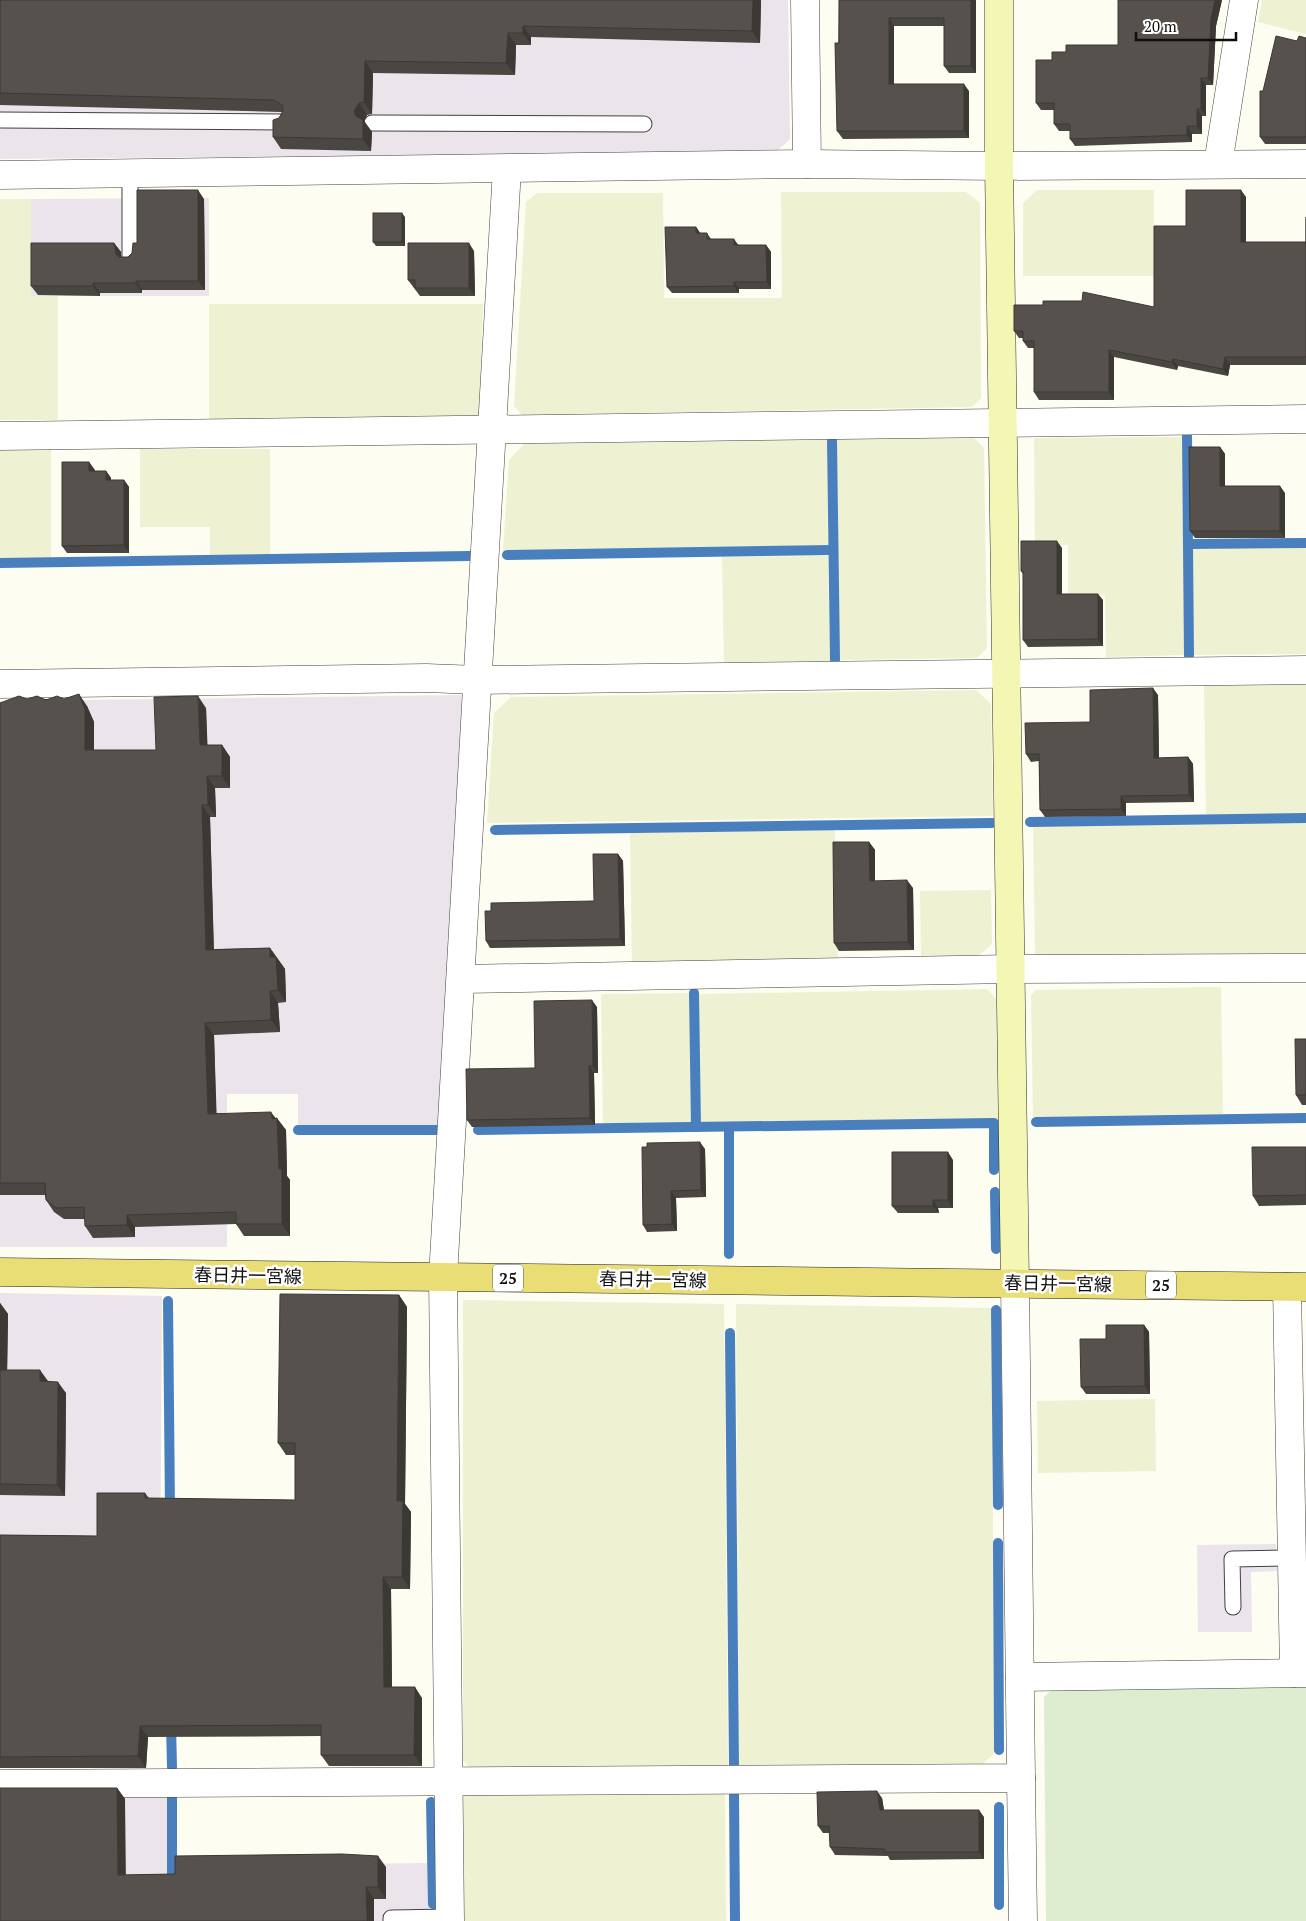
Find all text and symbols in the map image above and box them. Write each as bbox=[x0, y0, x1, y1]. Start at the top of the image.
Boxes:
scale bar bbox=[1136, 10, 1236, 42]
text: 20 m bbox=[1144, 16, 1177, 36]
street label: 春日井一宮線 bbox=[194, 1262, 302, 1288]
road number: 25 bbox=[493, 1264, 523, 1292]
street label: 春日井一宮線 bbox=[599, 1266, 707, 1292]
street label: 春日井一宮線 bbox=[1004, 1270, 1112, 1296]
road number: 25 bbox=[1146, 1272, 1176, 1298]

